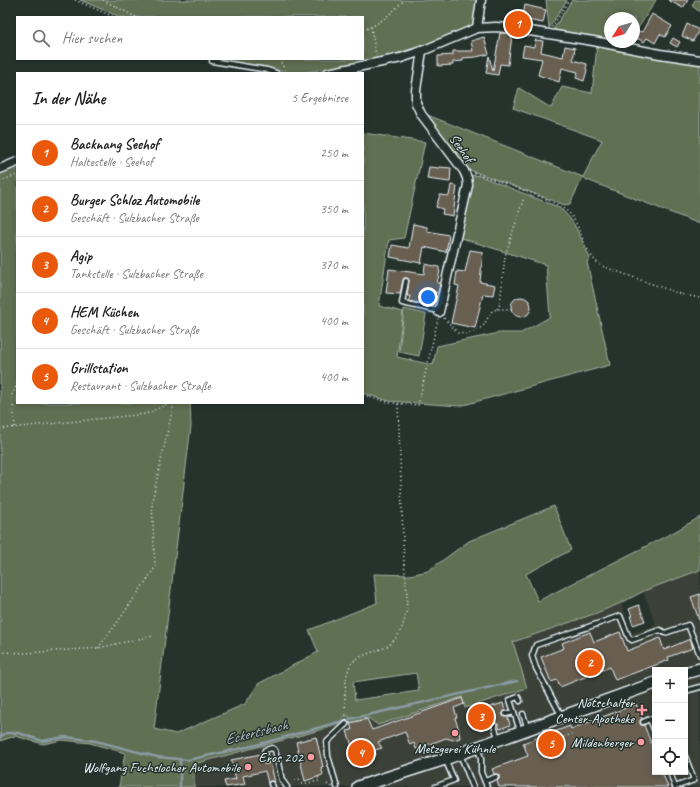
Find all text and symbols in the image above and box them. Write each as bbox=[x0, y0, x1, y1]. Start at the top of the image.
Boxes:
pin: 1 bbox=[505, 9, 531, 39]
north arrow bbox=[604, 12, 640, 48]
search box bbox=[16, 16, 364, 60]
icon: search bbox=[30, 27, 52, 49]
text: Hier suchen bbox=[62, 29, 122, 48]
text: In der Nähe bbox=[32, 88, 105, 109]
text: 5 Ergebnisse bbox=[292, 90, 348, 106]
street label: Seehof bbox=[446, 131, 479, 168]
text: Backnang Seehof bbox=[70, 135, 159, 154]
text: 1 bbox=[42, 145, 48, 161]
text: 250 m bbox=[320, 145, 348, 161]
text: Haltestelle · Seehof bbox=[70, 154, 153, 170]
text: Burger Schloz Automobile bbox=[70, 191, 199, 210]
text: 2 bbox=[42, 201, 48, 217]
text: 350 m bbox=[320, 201, 348, 217]
text: Geschäft · Sulzbacher Straße bbox=[70, 210, 199, 226]
text: Agip bbox=[70, 247, 92, 266]
text: 3 bbox=[42, 257, 48, 273]
text: 370 m bbox=[320, 257, 348, 273]
text: Tankstelle · Sulzbacher Straße bbox=[70, 266, 203, 282]
your location bbox=[418, 287, 438, 307]
text: HEM Küchen bbox=[70, 303, 139, 322]
text: 4 bbox=[42, 313, 48, 329]
text: 400 m bbox=[320, 313, 348, 329]
text: Geschäft · Sulzbacher Straße bbox=[70, 322, 199, 338]
text: Grillstation bbox=[70, 359, 128, 378]
text: 5 bbox=[42, 369, 48, 385]
text: 400 m bbox=[320, 369, 348, 385]
text: Restaurant · Sulzbacher Straße bbox=[70, 378, 210, 394]
pin: 2 bbox=[577, 648, 603, 678]
map controls bbox=[652, 667, 688, 775]
button: + bbox=[652, 667, 688, 703]
place label: Notschalter Center-Apotheke bbox=[555, 694, 636, 727]
pin: 3 bbox=[468, 702, 494, 732]
button: − bbox=[652, 703, 688, 739]
marker: Notschalter Center-Apotheke bbox=[637, 705, 647, 715]
water label: Eckertsbach bbox=[223, 715, 291, 749]
marker: Metzgerei Kühnle bbox=[450, 728, 460, 738]
pin: 5 bbox=[538, 729, 564, 759]
place label: Mildenberger bbox=[571, 734, 635, 751]
marker: Mildenberger bbox=[636, 737, 646, 747]
pin: 4 bbox=[348, 738, 374, 768]
button: locate bbox=[652, 739, 688, 775]
place label: Metzgerei Kühnle bbox=[415, 740, 497, 757]
place label: Eros 202 bbox=[259, 749, 305, 766]
marker: Eros 202 bbox=[306, 752, 316, 762]
place label: Wolfgang Fuchslocher Automobile bbox=[83, 759, 241, 776]
marker: Wolfgang Fuchslocher Automobile bbox=[243, 762, 253, 772]

